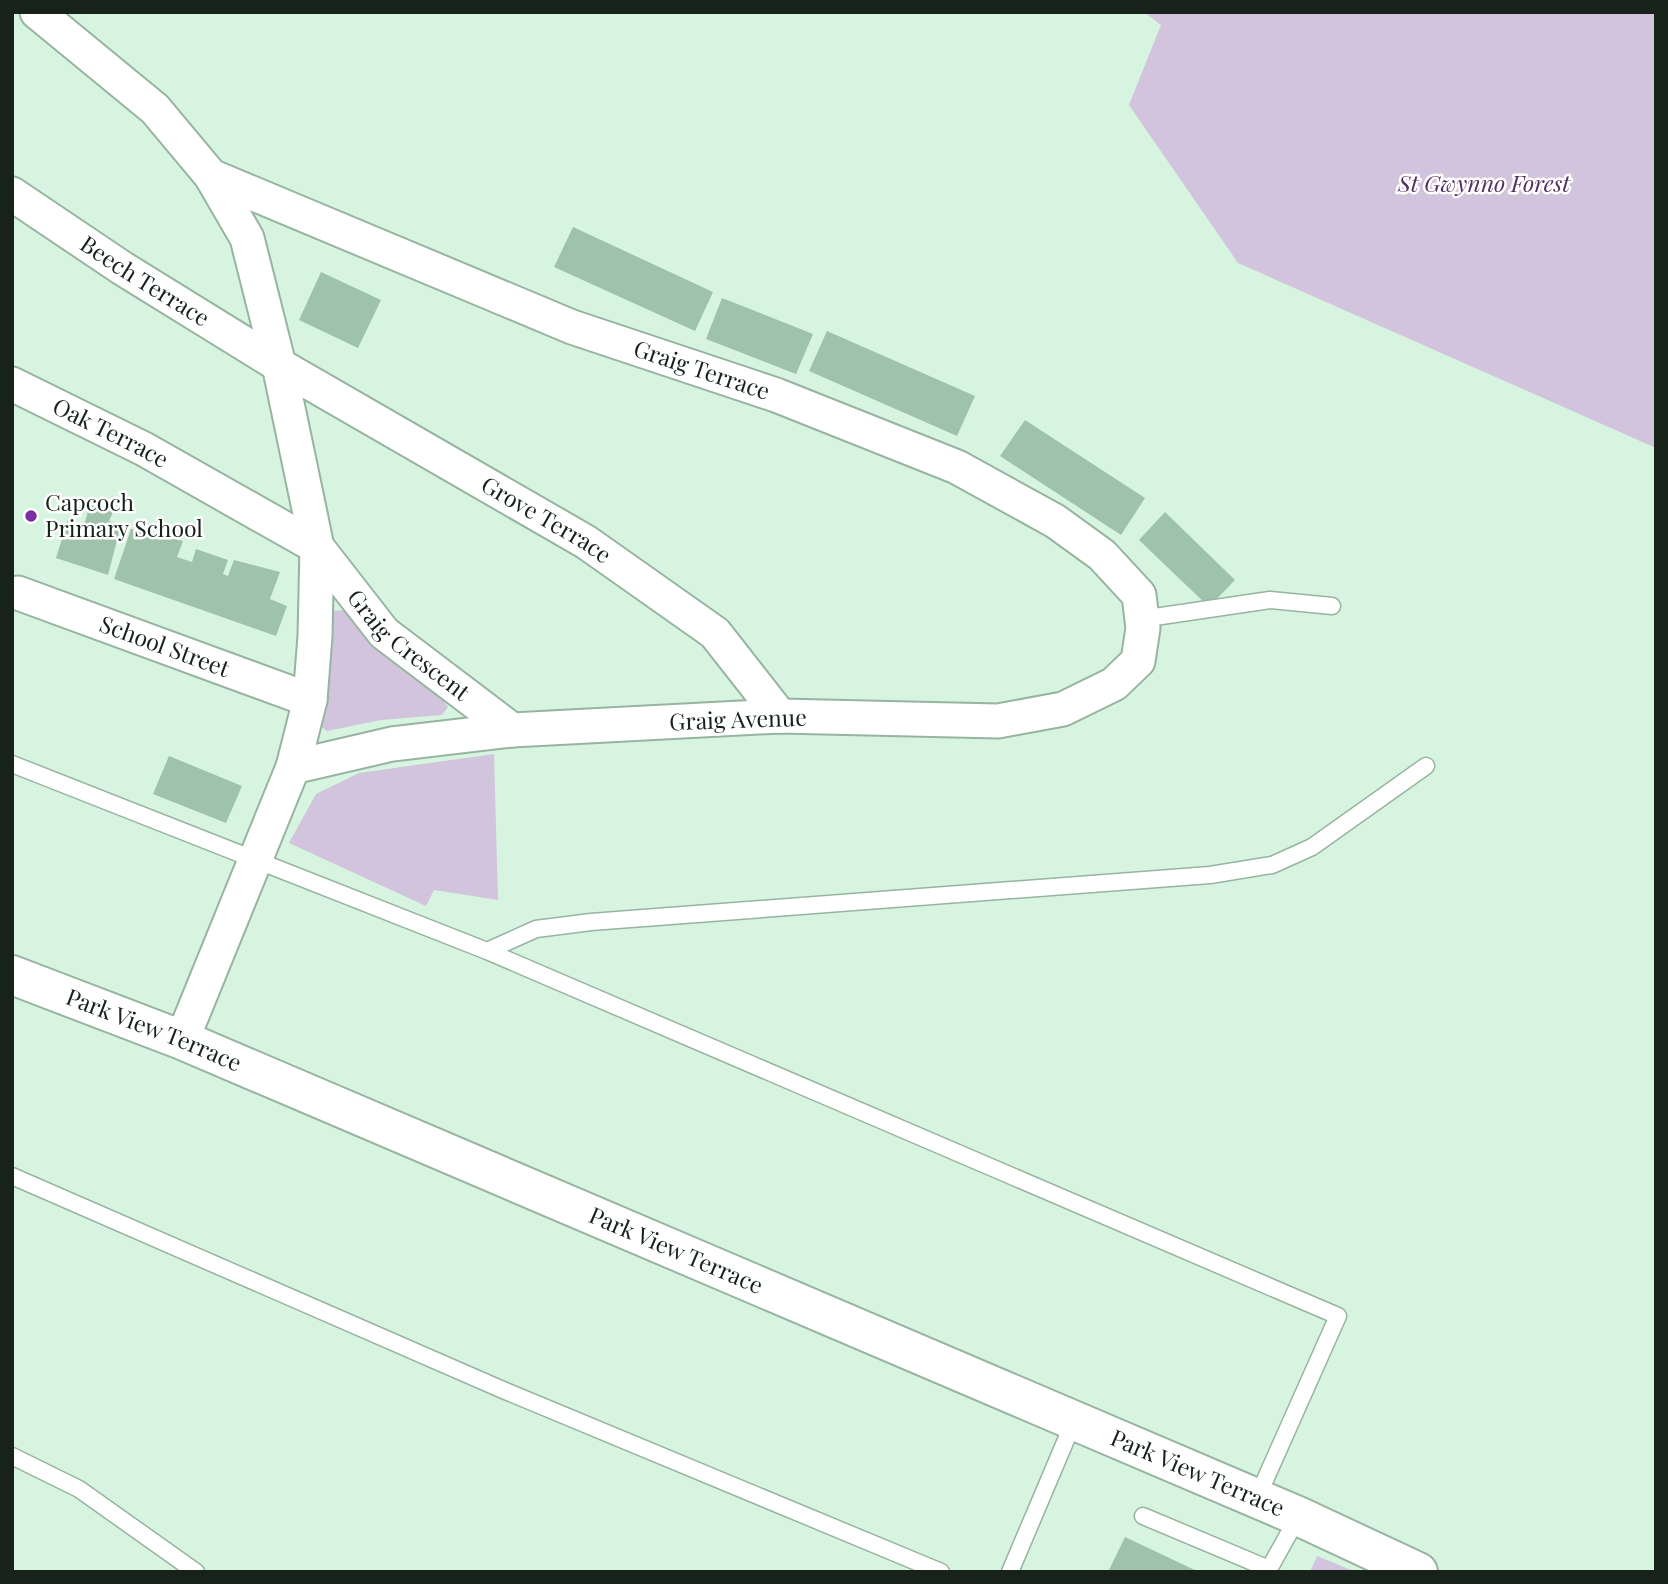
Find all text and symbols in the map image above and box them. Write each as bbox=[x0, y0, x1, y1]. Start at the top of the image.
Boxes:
park label: St Gwynno Forest bbox=[1397, 167, 1571, 198]
street label: Beech Terrace bbox=[75, 228, 216, 333]
street label: Graig Terrace bbox=[630, 332, 774, 406]
street label: Oak Terrace bbox=[48, 390, 175, 474]
street label: Grove Terrace bbox=[476, 468, 618, 569]
place label: Capcoch Primary School bbox=[45, 486, 203, 543]
marker: Capcoch Primary School bbox=[23, 508, 39, 524]
street label: Graig Crescent bbox=[341, 582, 477, 707]
street label: School Street bbox=[96, 607, 235, 684]
street label: Graig Avenue bbox=[669, 701, 807, 736]
street label: Park View Terrace bbox=[62, 980, 247, 1078]
street label: Park View Terrace bbox=[585, 1199, 768, 1300]
street label: Park View Terrace bbox=[1106, 1421, 1290, 1523]

